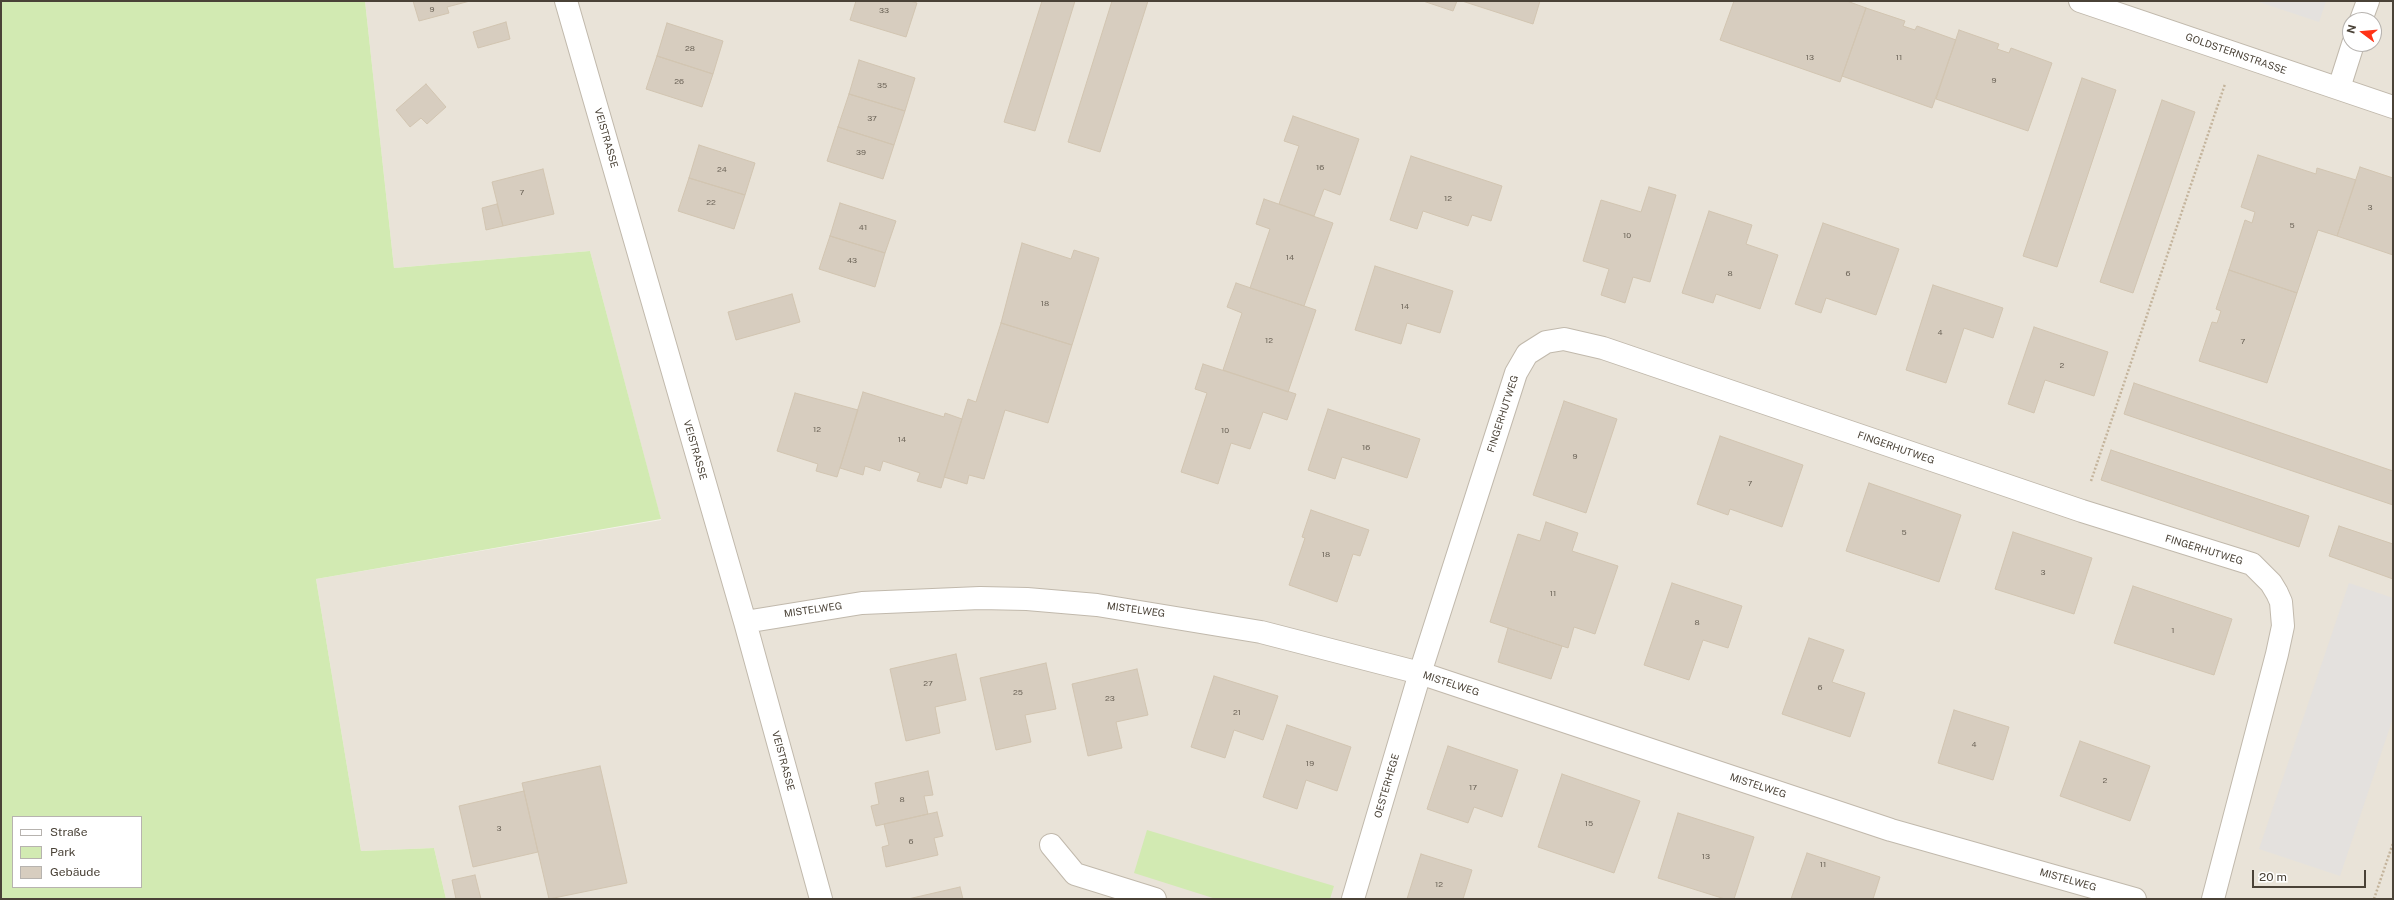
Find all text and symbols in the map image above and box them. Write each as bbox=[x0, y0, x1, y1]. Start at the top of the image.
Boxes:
house number: 9 bbox=[430, 5, 434, 15]
house number: 33 bbox=[879, 6, 889, 16]
north arrow bbox=[2342, 12, 2382, 52]
text: N bbox=[2344, 23, 2358, 35]
street label: GOLDSTERNSTRASSE bbox=[2184, 31, 2288, 77]
house number: 28 bbox=[685, 44, 695, 54]
house number: 13 bbox=[1806, 53, 1814, 63]
house number: 11 bbox=[1896, 53, 1902, 63]
house number: 9 bbox=[1992, 76, 1996, 86]
house number: 26 bbox=[674, 77, 684, 87]
house number: 35 bbox=[877, 81, 887, 91]
street label: VEISTRASSE bbox=[592, 107, 620, 169]
house number: 37 bbox=[867, 114, 877, 124]
house number: 39 bbox=[856, 148, 866, 158]
house number: 16 bbox=[1316, 163, 1324, 173]
house number: 24 bbox=[717, 165, 727, 175]
house number: 7 bbox=[520, 188, 524, 198]
house number: 12 bbox=[1444, 194, 1452, 204]
house number: 22 bbox=[706, 198, 716, 208]
house number: 3 bbox=[2367, 203, 2373, 213]
house number: 5 bbox=[2289, 221, 2295, 231]
house number: 41 bbox=[859, 223, 867, 233]
house number: 10 bbox=[1623, 231, 1631, 241]
house number: 14 bbox=[1286, 253, 1294, 263]
house number: 43 bbox=[847, 256, 857, 266]
house number: 8 bbox=[1727, 269, 1733, 279]
house number: 6 bbox=[1846, 269, 1850, 279]
house number: 18 bbox=[1041, 299, 1049, 309]
house number: 14 bbox=[1401, 302, 1409, 312]
house number: 4 bbox=[1937, 328, 1943, 338]
house number: 12 bbox=[1265, 336, 1273, 346]
house number: 7 bbox=[2241, 337, 2245, 347]
house number: 2 bbox=[2060, 361, 2064, 371]
street label: FINGERHUTWEG bbox=[1485, 374, 1521, 454]
street label: VEISTRASSE bbox=[681, 419, 709, 481]
house number: 12 bbox=[813, 425, 821, 435]
house number: 10 bbox=[1221, 426, 1229, 436]
street label: FINGERHUTWEG bbox=[1856, 429, 1936, 467]
house number: 14 bbox=[898, 435, 906, 445]
house number: 16 bbox=[1362, 443, 1370, 453]
house number: 9 bbox=[1573, 452, 1577, 462]
house number: 7 bbox=[1748, 479, 1752, 489]
house number: 5 bbox=[1901, 528, 1907, 538]
street label: FINGERHUTWEG bbox=[2164, 532, 2244, 568]
house number: 18 bbox=[1322, 550, 1330, 560]
house number: 3 bbox=[2040, 568, 2046, 578]
house number: 11 bbox=[1550, 589, 1556, 599]
street label: MISTELWEG bbox=[783, 600, 843, 620]
street label: MISTELWEG bbox=[1106, 600, 1166, 620]
house number: 8 bbox=[1694, 618, 1700, 628]
house number: 1 bbox=[2171, 626, 2175, 636]
street label: MISTELWEG bbox=[1421, 669, 1481, 699]
house number: 27 bbox=[923, 679, 933, 689]
house number: 6 bbox=[1818, 683, 1822, 693]
house number: 25 bbox=[1013, 688, 1023, 698]
house number: 23 bbox=[1105, 694, 1115, 704]
house number: 21 bbox=[1233, 708, 1241, 718]
street label: VEISTRASSE bbox=[769, 730, 797, 792]
house number: 4 bbox=[1971, 740, 1977, 750]
street label: OESTERHEGE bbox=[1372, 752, 1402, 820]
house number: 19 bbox=[1306, 759, 1314, 769]
street label: MISTELWEG bbox=[1728, 771, 1788, 801]
house number: 2 bbox=[2103, 776, 2107, 786]
house number: 17 bbox=[1469, 783, 1477, 793]
house number: 8 bbox=[899, 795, 905, 805]
legend bbox=[12, 816, 142, 888]
house number: 15 bbox=[1585, 819, 1593, 829]
house number: 3 bbox=[496, 824, 502, 834]
text: Straße bbox=[50, 825, 87, 839]
house number: 6 bbox=[909, 837, 913, 847]
text: Park bbox=[50, 845, 76, 859]
house number: 13 bbox=[1702, 852, 1710, 862]
house number: 11 bbox=[1820, 860, 1826, 870]
scale bar bbox=[2254, 862, 2368, 888]
text: Gebäude bbox=[50, 865, 100, 879]
street label: MISTELWEG bbox=[2038, 866, 2098, 894]
text: 20 m bbox=[2259, 870, 2287, 884]
house number: 12 bbox=[1435, 880, 1443, 890]

